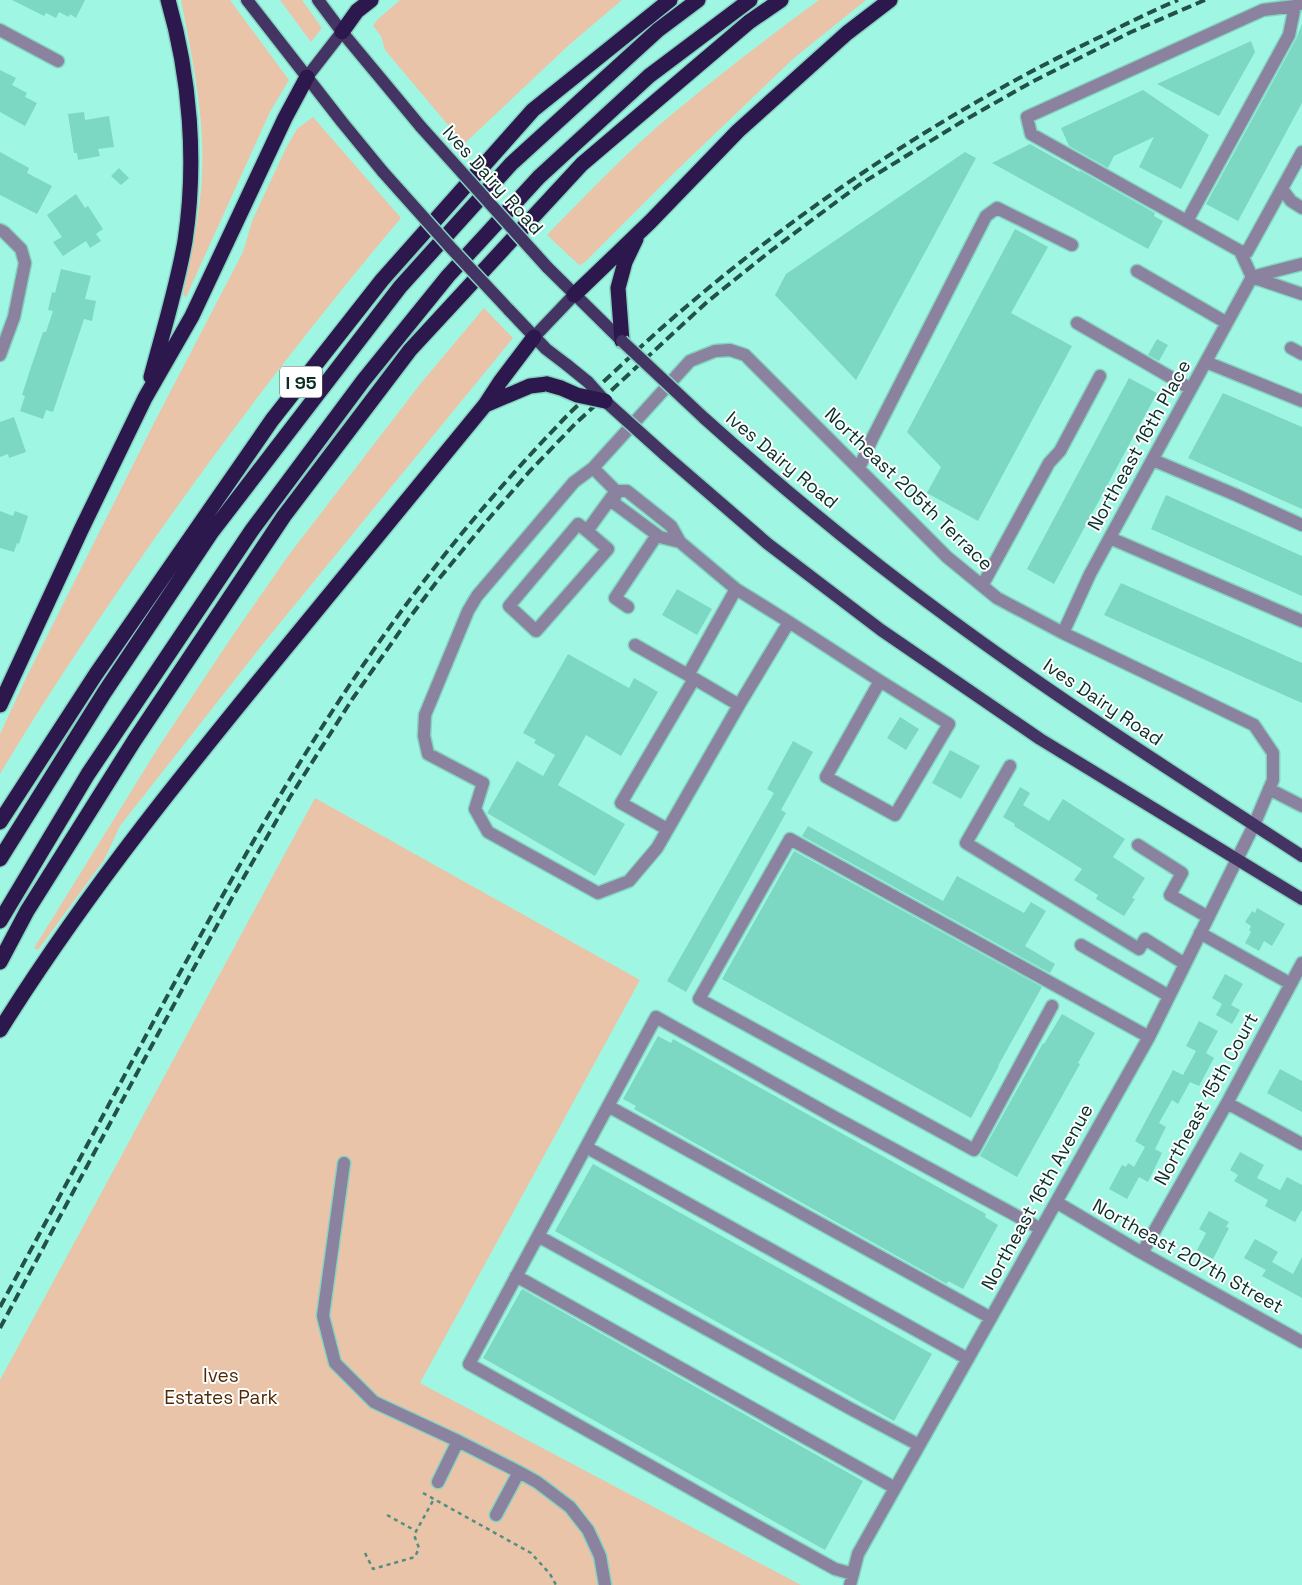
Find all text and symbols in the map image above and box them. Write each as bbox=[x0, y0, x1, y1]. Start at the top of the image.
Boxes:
street label: Ives Dairy Road bbox=[437, 120, 549, 240]
street label: Northeast 16th Place bbox=[1082, 355, 1196, 535]
road number: I 95 bbox=[280, 367, 322, 398]
street label: Northeast 205th Terrace bbox=[819, 402, 999, 576]
street label: Ives Dairy Road bbox=[721, 406, 843, 514]
street label: Ives Dairy Road bbox=[1038, 653, 1168, 751]
street label: Northeast 15th Court bbox=[1148, 1008, 1264, 1190]
street label: Northeast 16th Avenue bbox=[975, 1099, 1099, 1295]
street label: Northeast 207th Street bbox=[1088, 1193, 1288, 1319]
park label: Ives Estates Park bbox=[164, 1363, 278, 1410]

